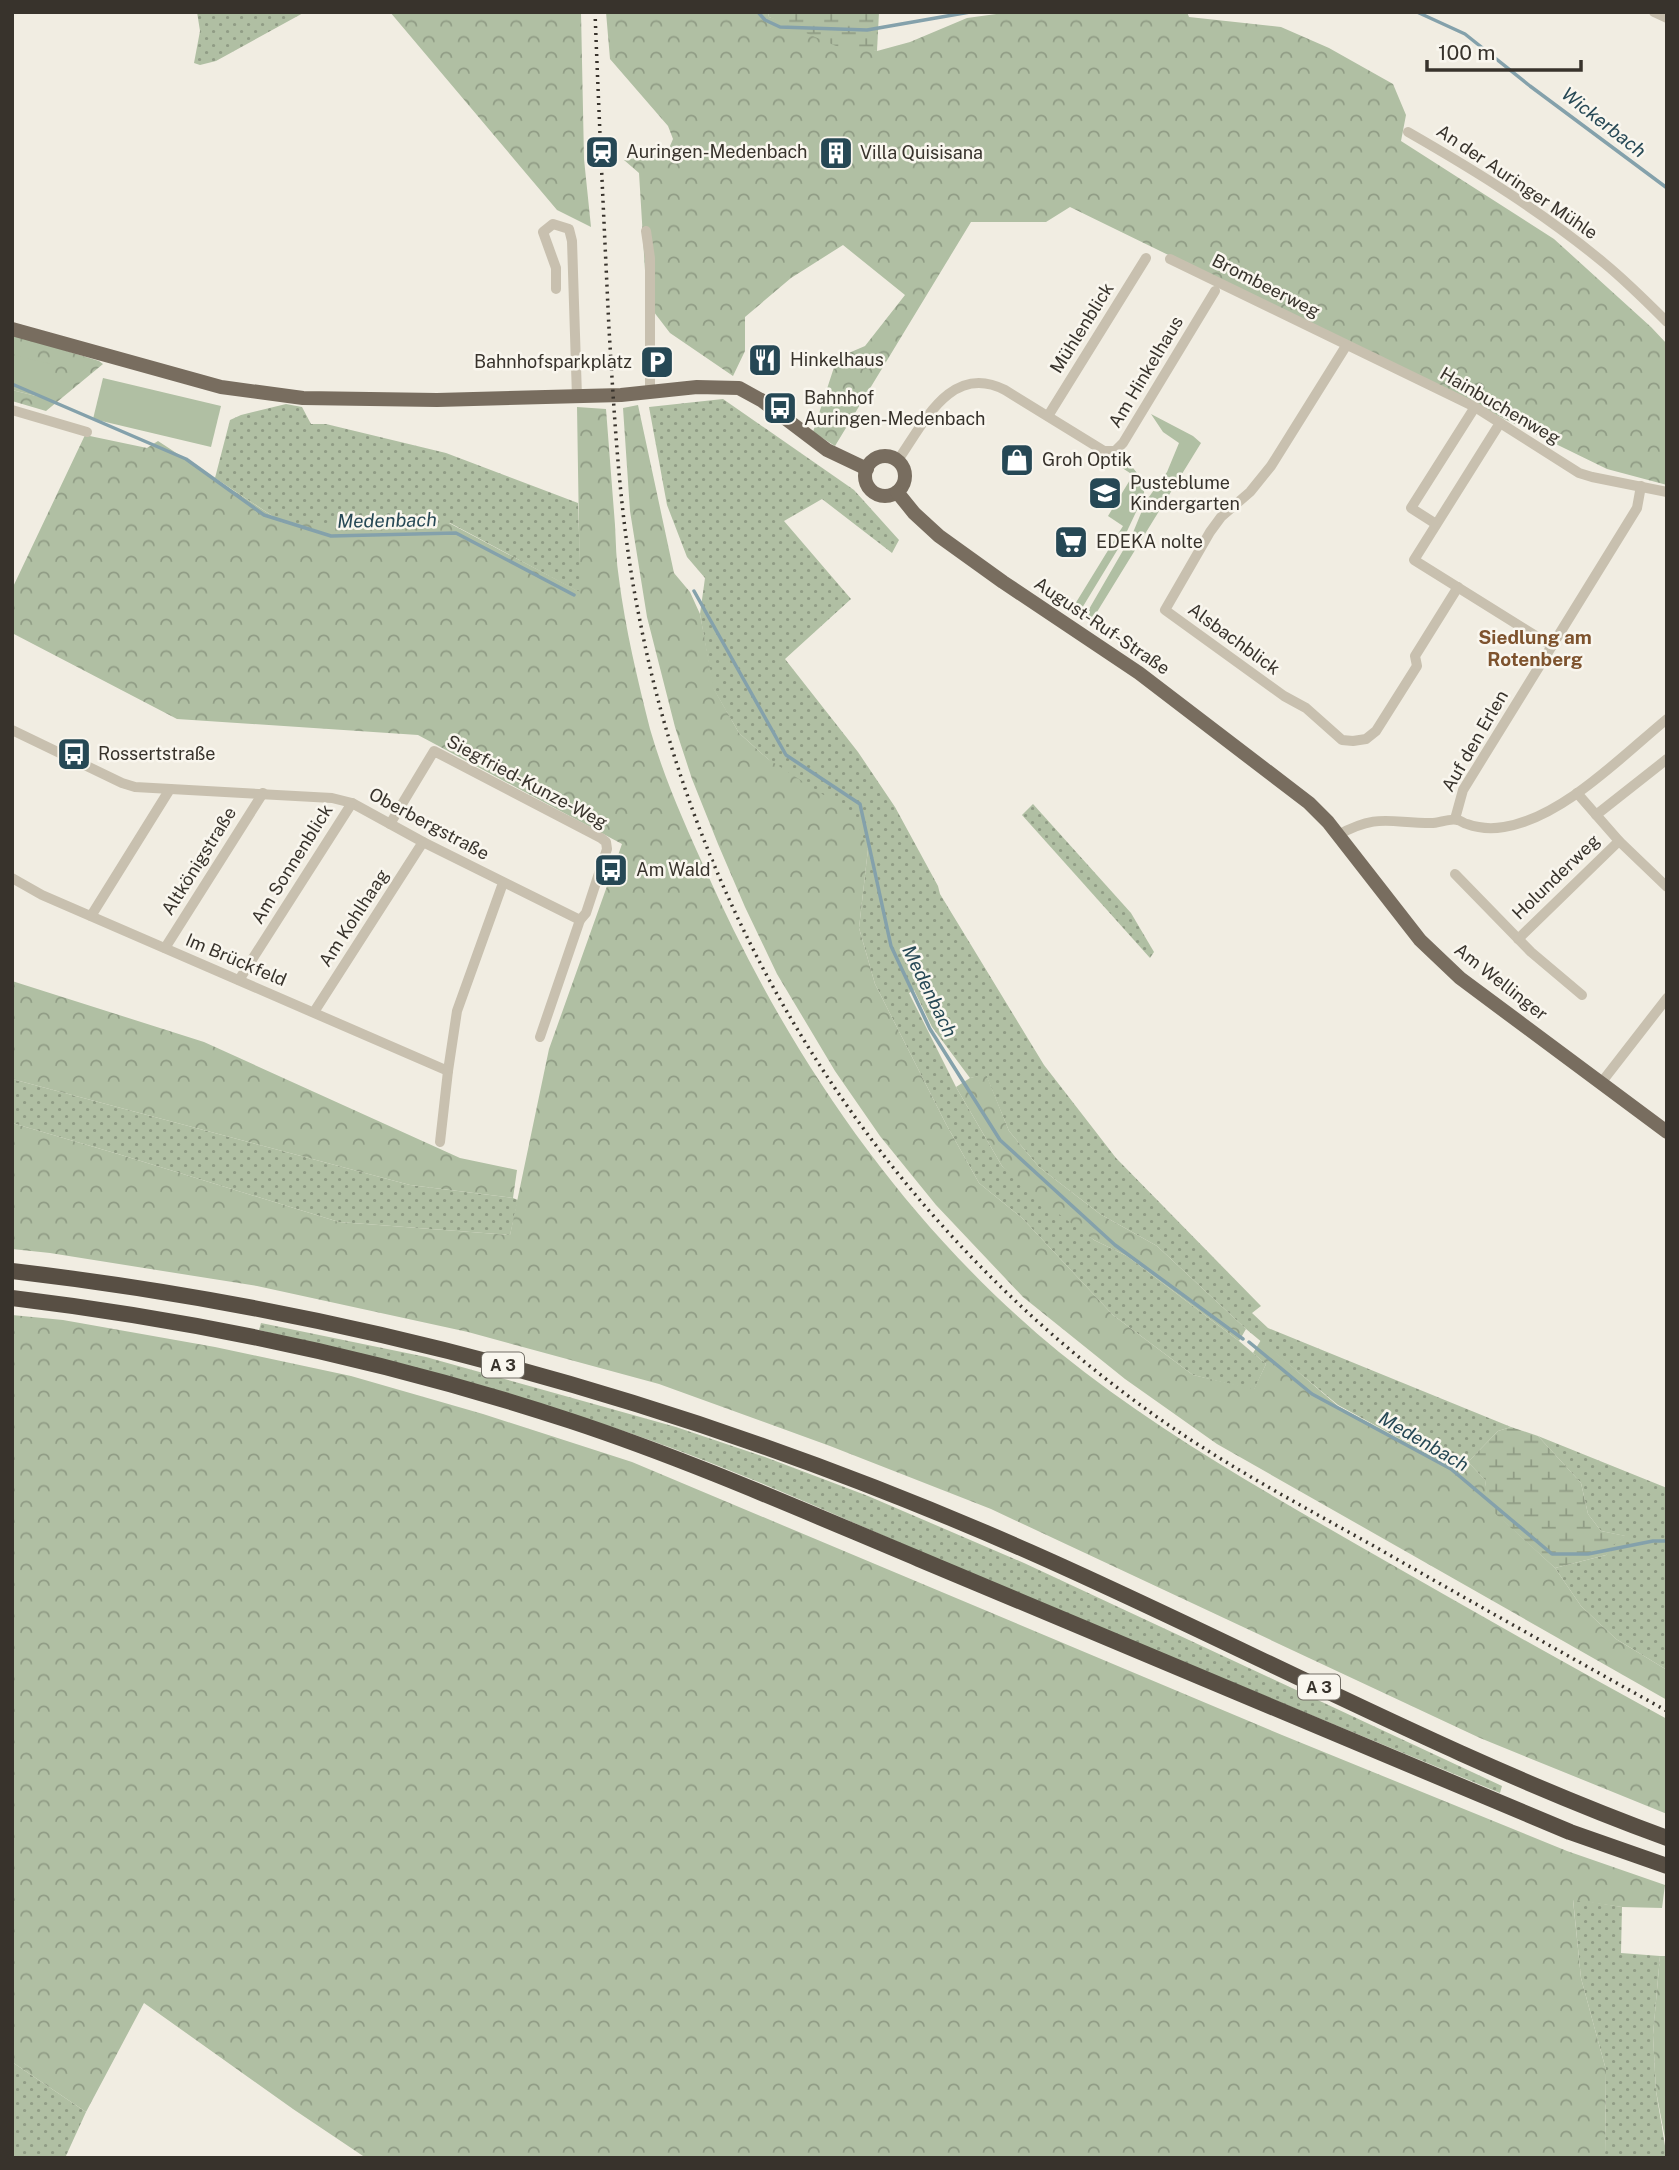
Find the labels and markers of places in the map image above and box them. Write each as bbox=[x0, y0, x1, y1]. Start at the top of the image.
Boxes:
station icon: Auringen-Medenbach bbox=[583, 133, 621, 171]
building icon: Villa Quisisana bbox=[817, 134, 855, 172]
place label: Auringen-Medenbach bbox=[626, 141, 807, 162]
place label: Villa Quisisana bbox=[860, 142, 983, 163]
restaurant icon: Hinkelhaus bbox=[746, 341, 784, 379]
parking icon: Bahnhofsparkplatz bbox=[638, 343, 676, 381]
place label: Hinkelhaus bbox=[790, 349, 884, 370]
place label: Bahnhofsparkplatz bbox=[474, 351, 632, 372]
place label: Bahnhof Auringen-Medenbach bbox=[804, 387, 985, 429]
bus stop icon: Bahnhof Auringen-Medenbach bbox=[761, 389, 799, 427]
shop icon: Groh Optik bbox=[998, 441, 1036, 479]
place label: Groh Optik bbox=[1042, 449, 1132, 470]
place label: Pusteblume Kindergarten bbox=[1130, 472, 1240, 514]
school or university icon: Pusteblume Kindergarten bbox=[1086, 474, 1124, 512]
supermarket icon: EDEKA nolte bbox=[1052, 523, 1090, 561]
place label: EDEKA nolte bbox=[1096, 531, 1203, 552]
bus stop icon: Rossertstraße bbox=[55, 735, 93, 773]
place label: Rossertstraße bbox=[98, 743, 216, 764]
bus stop icon: Am Wald bbox=[592, 851, 630, 889]
place label: Am Wald bbox=[636, 859, 710, 880]

